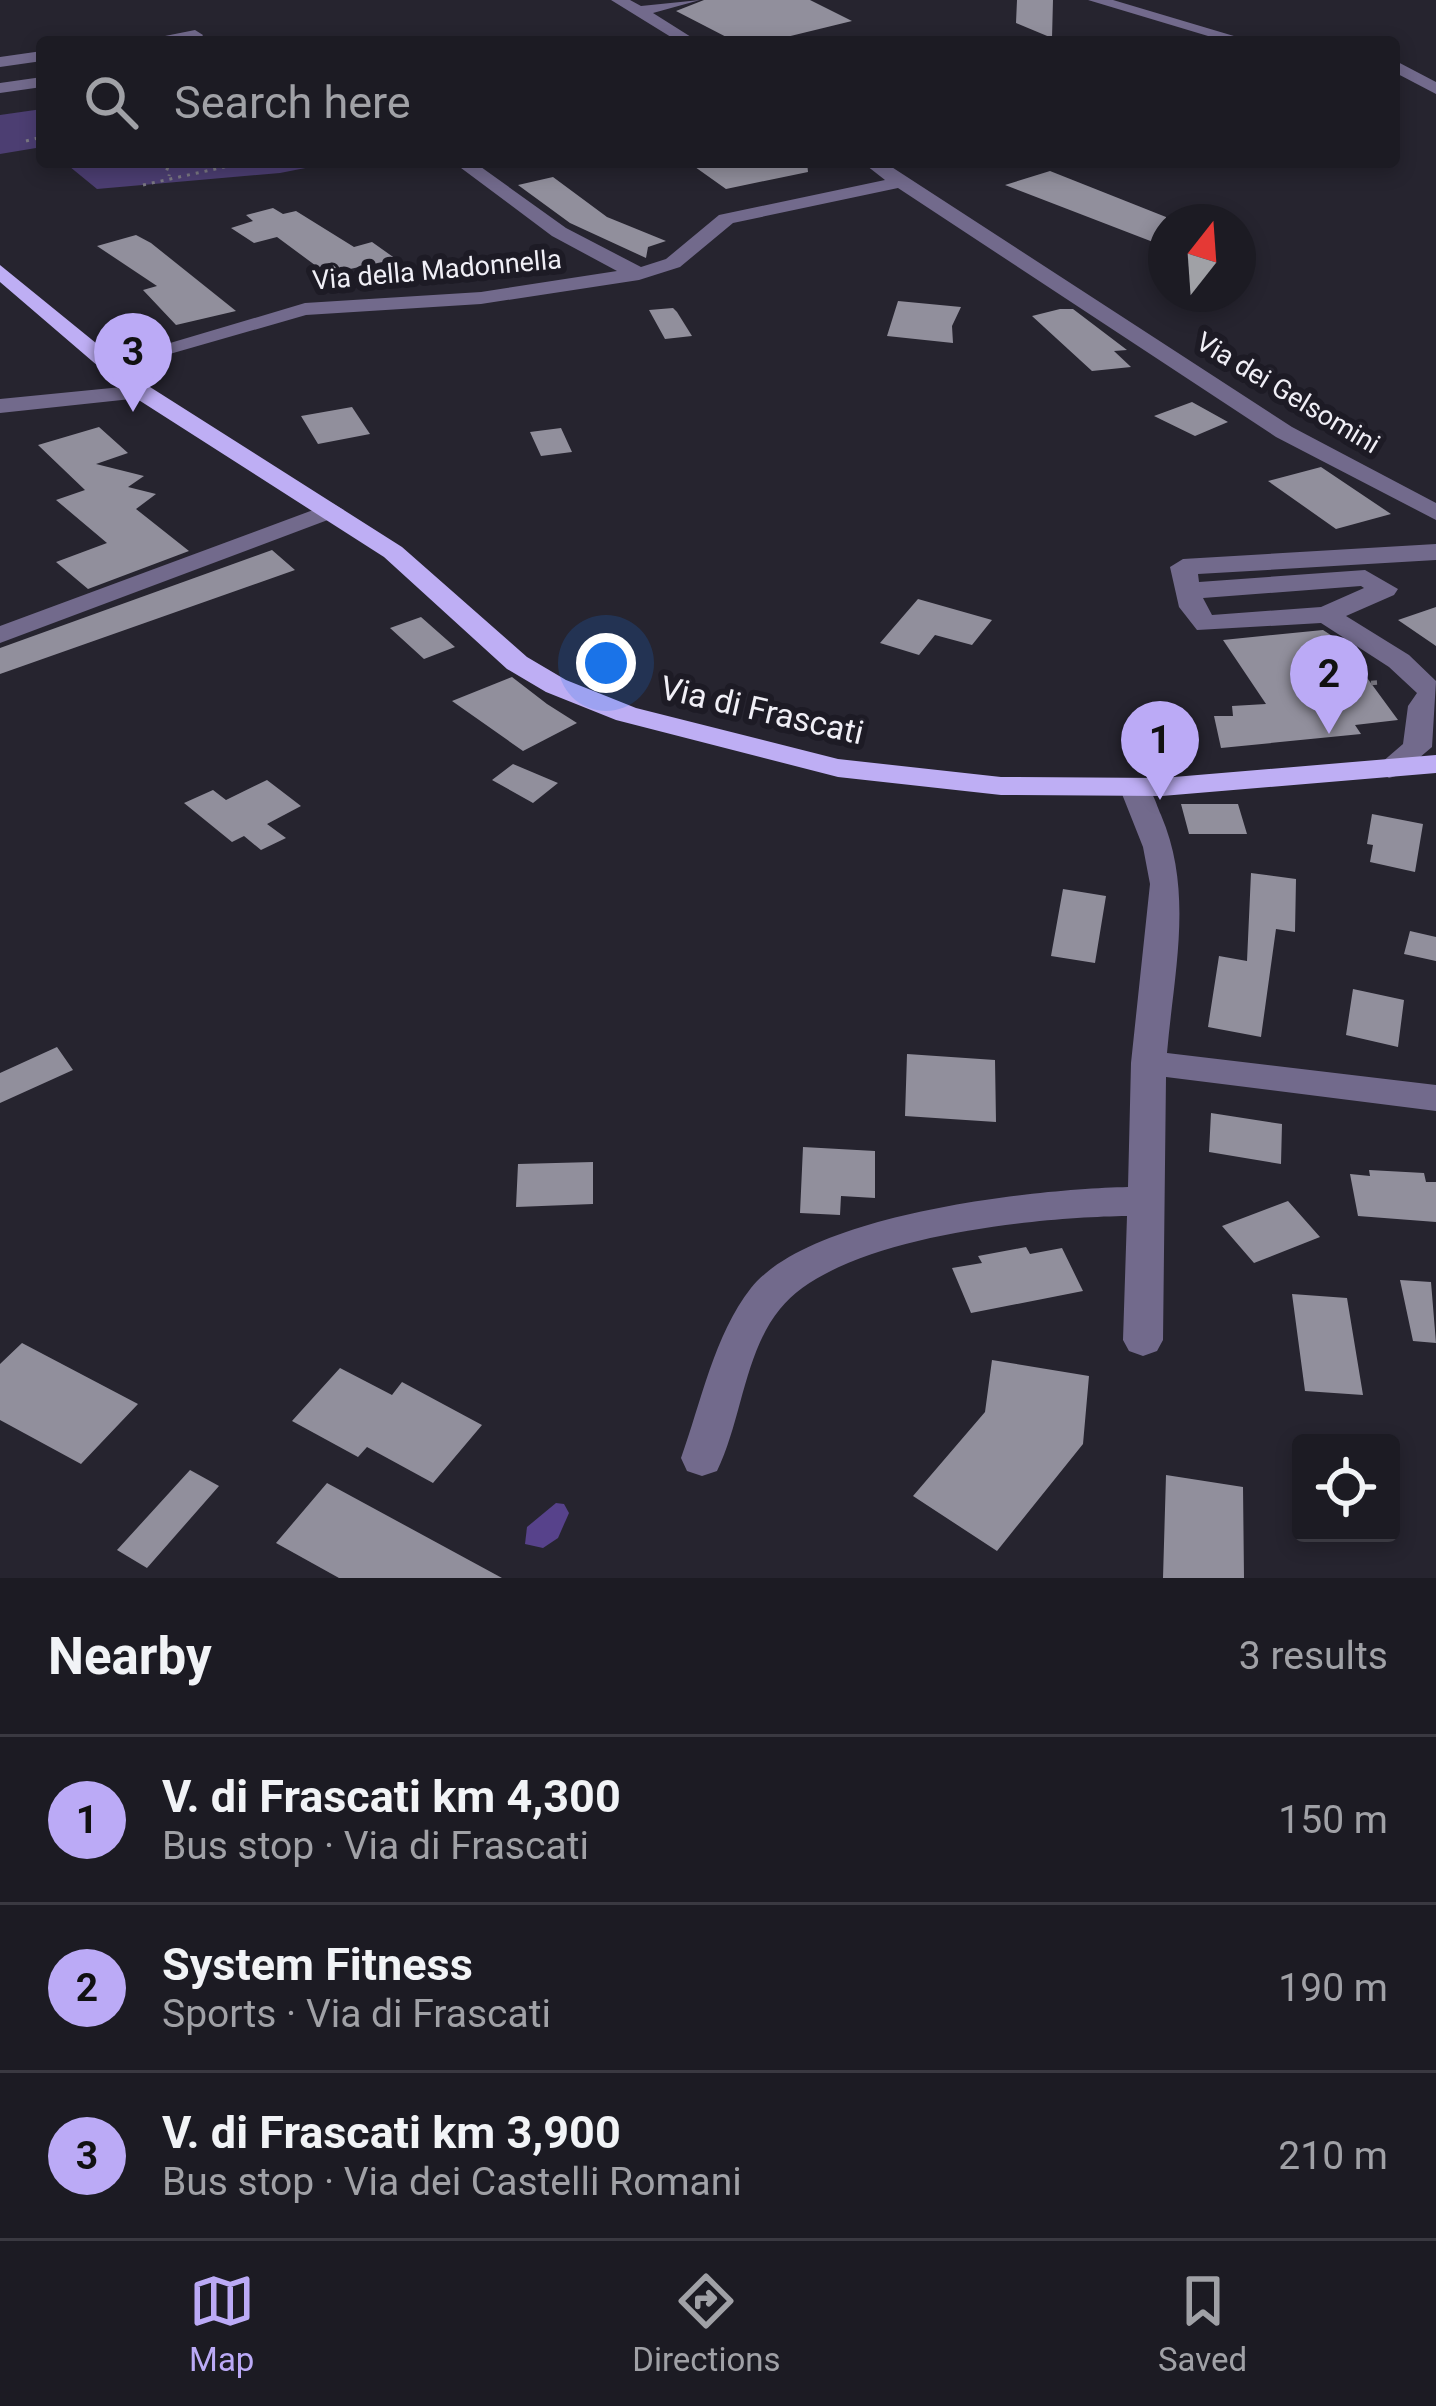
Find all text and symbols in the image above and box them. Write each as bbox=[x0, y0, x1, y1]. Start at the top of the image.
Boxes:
search box bbox=[36, 36, 1400, 168]
icon: search bbox=[78, 69, 144, 135]
text: Search here bbox=[174, 76, 411, 129]
north arrow bbox=[1148, 204, 1256, 312]
street label: Via della Madonnella bbox=[311, 243, 563, 297]
pin: 3 bbox=[94, 313, 172, 412]
street label: Via dei Gelsomini bbox=[1190, 326, 1386, 460]
your location bbox=[576, 633, 636, 693]
pin: 2 bbox=[1290, 635, 1368, 734]
street label: Via di Frascati bbox=[657, 668, 867, 752]
pin: 1 bbox=[1121, 701, 1199, 800]
map controls bbox=[1292, 1434, 1400, 1542]
button: locate bbox=[1292, 1434, 1400, 1542]
text: Nearby bbox=[48, 1627, 212, 1686]
text: 3 results bbox=[1239, 1633, 1388, 1679]
text: V. di Frascati km 4,300 bbox=[162, 1770, 621, 1823]
text: 1 bbox=[76, 1797, 98, 1843]
text: 150 m bbox=[1278, 1797, 1388, 1843]
text: Bus stop · Via di Frascati bbox=[162, 1823, 589, 1869]
text: System Fitness bbox=[162, 1938, 473, 1991]
text: 2 bbox=[76, 1965, 98, 2011]
text: 190 m bbox=[1278, 1965, 1388, 2011]
text: Sports · Via di Frascati bbox=[162, 1991, 551, 2037]
text: V. di Frascati km 3,900 bbox=[162, 2106, 621, 2159]
text: 3 bbox=[76, 2133, 98, 2179]
text: 210 m bbox=[1278, 2133, 1388, 2179]
text: Bus stop · Via dei Castelli Romani bbox=[162, 2159, 742, 2205]
tab: Map bbox=[189, 2268, 255, 2379]
tab: Directions bbox=[632, 2268, 781, 2379]
tab: Saved bbox=[1158, 2268, 1247, 2379]

